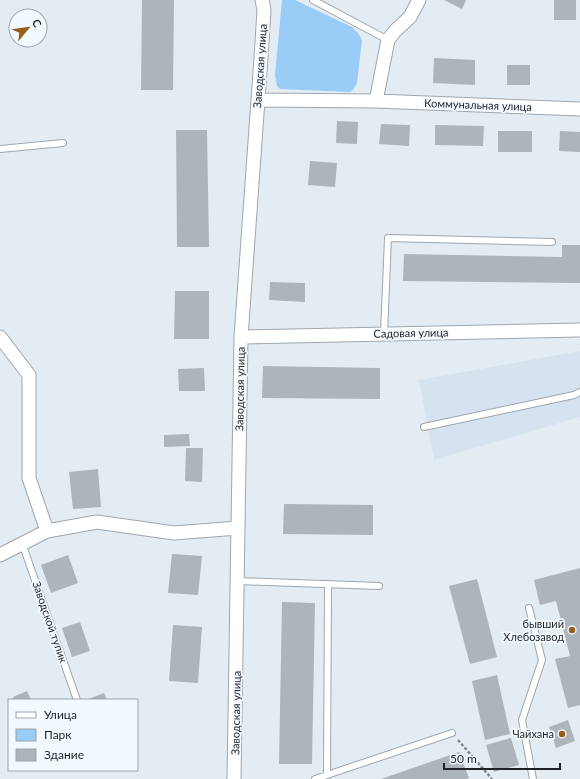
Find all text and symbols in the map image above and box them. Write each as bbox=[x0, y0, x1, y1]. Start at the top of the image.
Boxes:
north arrow bbox=[8, 8, 48, 48]
text: С bbox=[30, 17, 45, 30]
street label: Заводская улица bbox=[250, 23, 269, 109]
street label: Коммунальная улица bbox=[424, 96, 532, 113]
street label: Садовая улица bbox=[373, 325, 449, 340]
street label: Заводская улица bbox=[232, 347, 247, 431]
street label: Заводской тупик bbox=[30, 579, 71, 665]
place label: бывший Хлебозавод bbox=[503, 617, 564, 643]
marker: бывший Хлебозавод bbox=[567, 625, 577, 635]
street label: Заводская улица bbox=[228, 671, 243, 755]
legend bbox=[8, 699, 138, 771]
text: Улица bbox=[44, 707, 77, 722]
text: Парк bbox=[44, 727, 72, 742]
place label: Чайхана bbox=[512, 727, 554, 740]
marker: Чайхана bbox=[557, 729, 567, 739]
scale bar bbox=[444, 745, 560, 771]
text: Здание bbox=[44, 747, 84, 762]
text: 50 m bbox=[450, 751, 477, 766]

